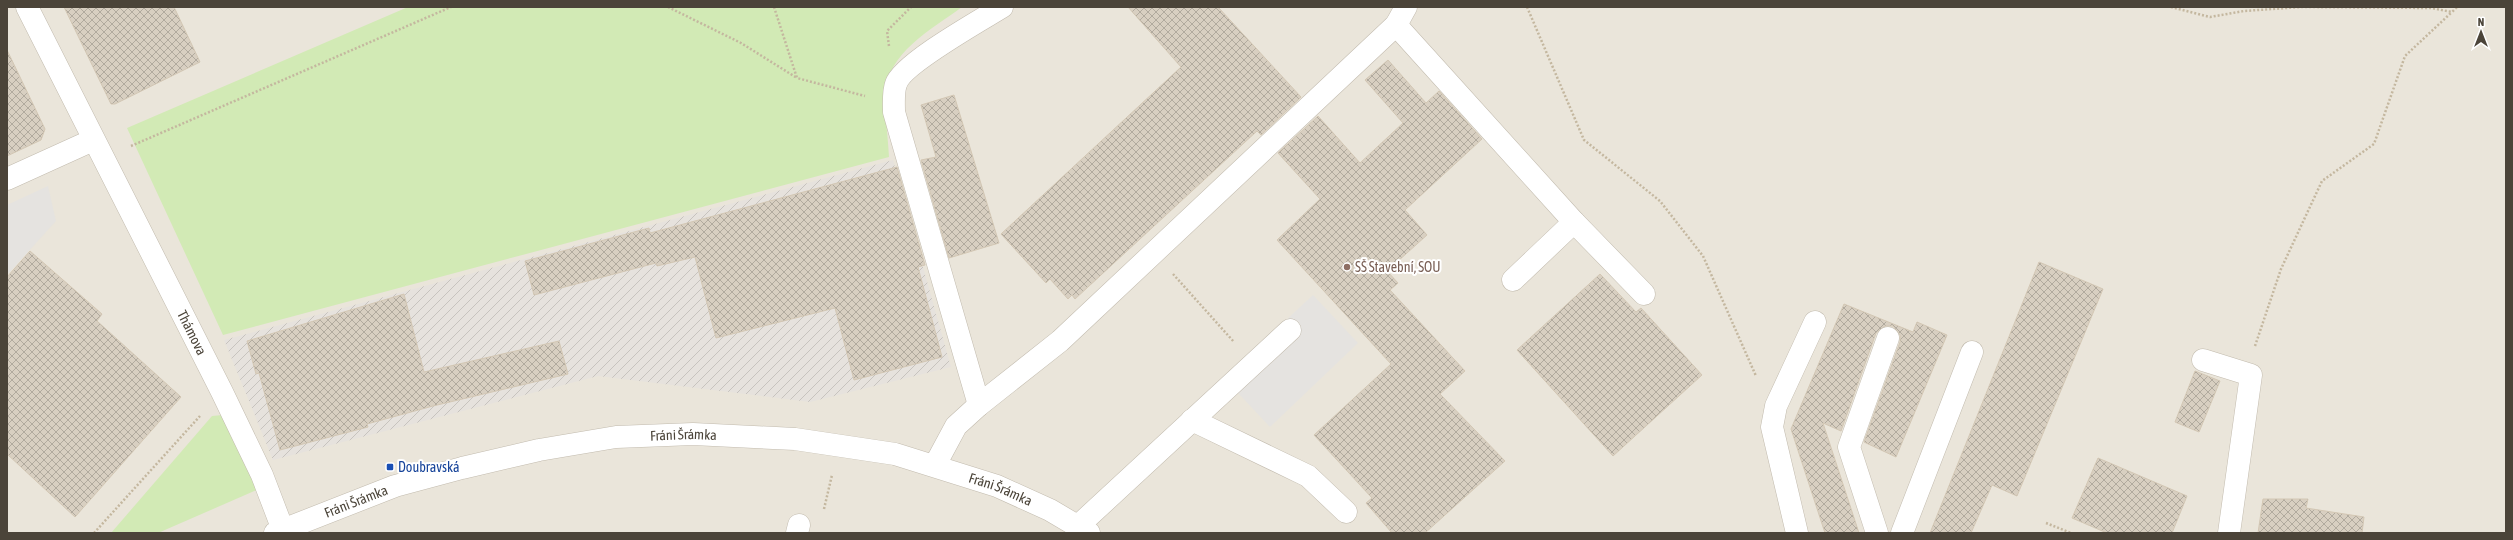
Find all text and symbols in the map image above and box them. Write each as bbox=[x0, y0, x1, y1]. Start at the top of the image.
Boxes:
north arrow bbox=[2461, 12, 2501, 52]
text: N bbox=[2478, 16, 2484, 28]
place label: SŠ Stavební, SOU bbox=[1355, 259, 1440, 275]
marker: SŠ Stavební, SOU bbox=[1342, 262, 1352, 272]
street label: Thámova bbox=[174, 308, 210, 358]
street label: Fráni Šrámka bbox=[650, 426, 717, 444]
place label: Doubravská bbox=[398, 459, 460, 475]
marker: Doubravská bbox=[385, 462, 395, 472]
street label: Fráni Šrámka bbox=[967, 470, 1035, 509]
street label: Fráni Šrámka bbox=[322, 482, 390, 521]

